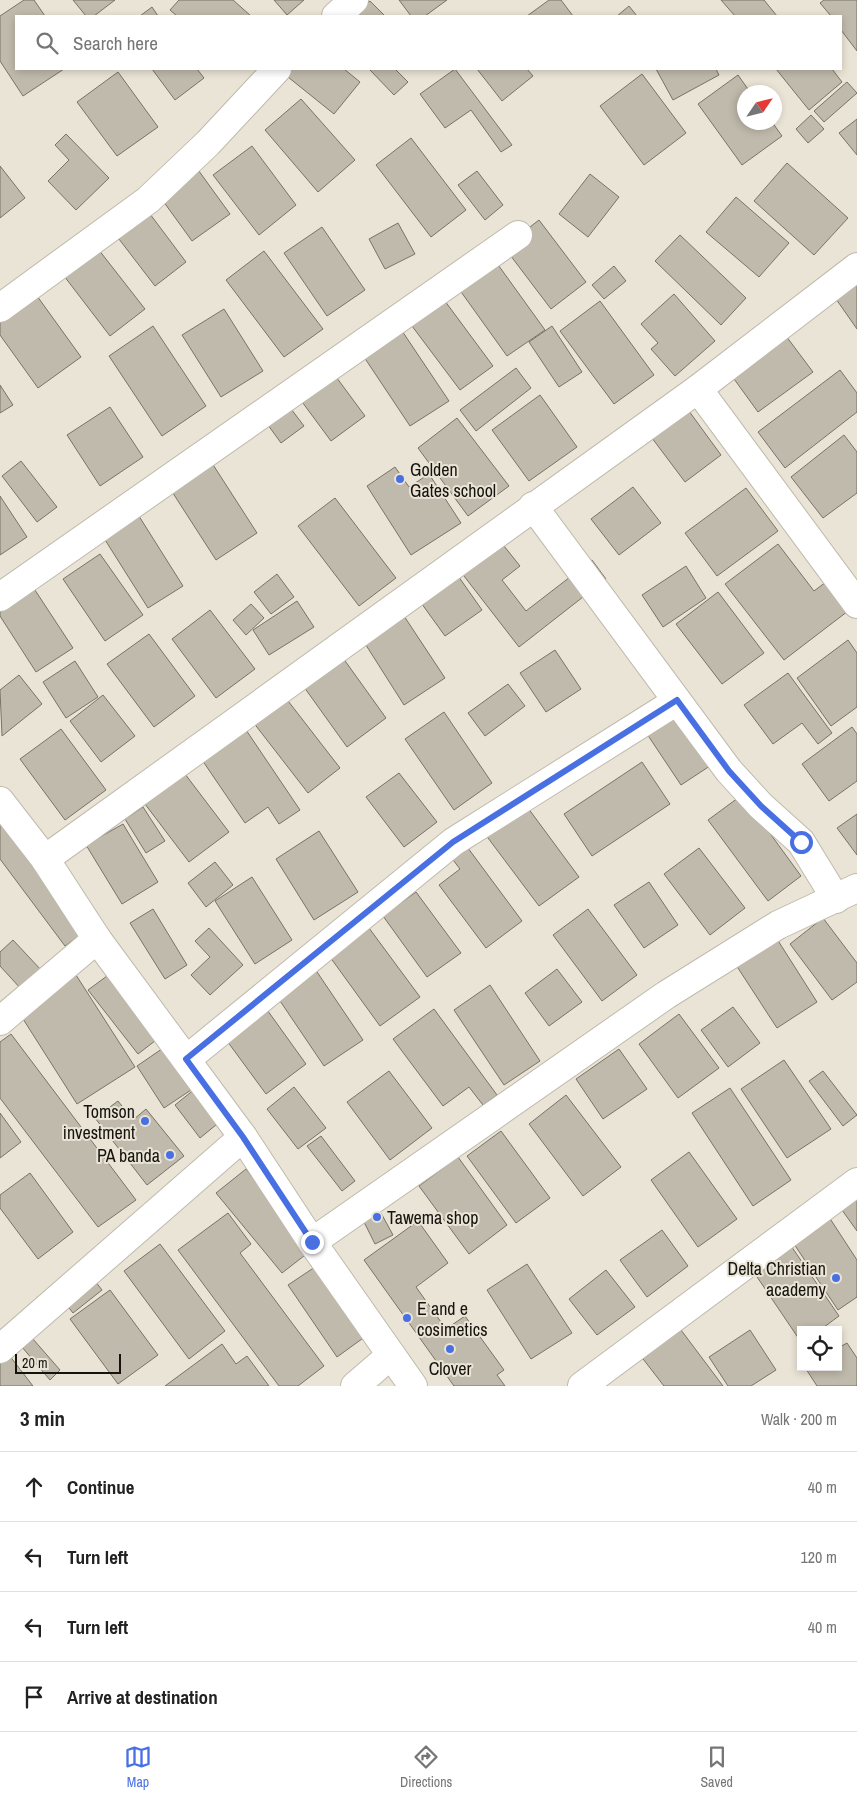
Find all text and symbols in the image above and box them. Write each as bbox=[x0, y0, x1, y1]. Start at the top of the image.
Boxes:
search box bbox=[15, 15, 842, 70]
icon: search bbox=[33, 29, 61, 57]
text: Search here bbox=[73, 30, 158, 56]
north arrow bbox=[737, 85, 782, 130]
place label: Golden Gates school bbox=[410, 457, 496, 503]
marker: Golden Gates school bbox=[394, 473, 406, 485]
route start bbox=[790, 831, 813, 854]
place label: Tomson investment bbox=[63, 1099, 135, 1145]
marker: Tomson investment bbox=[139, 1115, 151, 1127]
place label: PA banda bbox=[97, 1143, 160, 1168]
marker: PA banda bbox=[164, 1149, 176, 1161]
place label: Tawema shop bbox=[387, 1205, 478, 1230]
marker: Tawema shop bbox=[371, 1211, 383, 1223]
route end bbox=[301, 1231, 324, 1254]
place label: Delta Christian academy bbox=[728, 1256, 827, 1302]
marker: Delta Christian academy bbox=[830, 1272, 842, 1284]
place label: E and e cosimetics bbox=[417, 1296, 488, 1342]
marker: E and e cosimetics bbox=[401, 1312, 413, 1324]
map controls bbox=[797, 1326, 842, 1371]
button: locate bbox=[797, 1326, 842, 1371]
marker: Clover bbox=[444, 1343, 456, 1355]
scale bar bbox=[15, 1351, 121, 1374]
text: 20 m bbox=[22, 1354, 48, 1372]
place label: Clover bbox=[429, 1356, 471, 1381]
text: 3 min bbox=[20, 1404, 65, 1433]
text: Walk · 200 m bbox=[761, 1408, 837, 1430]
icon: ahead bbox=[20, 1473, 48, 1501]
text: Continue bbox=[67, 1474, 135, 1500]
text: 40 m bbox=[808, 1476, 837, 1498]
icon: left bbox=[20, 1543, 48, 1571]
text: Turn left bbox=[67, 1544, 128, 1570]
text: 120 m bbox=[801, 1546, 837, 1568]
icon: left bbox=[20, 1613, 48, 1641]
text: Turn left bbox=[67, 1614, 128, 1640]
text: 40 m bbox=[808, 1616, 837, 1638]
icon: arrive bbox=[20, 1683, 48, 1711]
text: Arrive at destination bbox=[67, 1684, 218, 1710]
tab: Map bbox=[124, 1743, 152, 1791]
tab: Directions bbox=[400, 1743, 452, 1791]
tab: Saved bbox=[700, 1743, 733, 1791]

